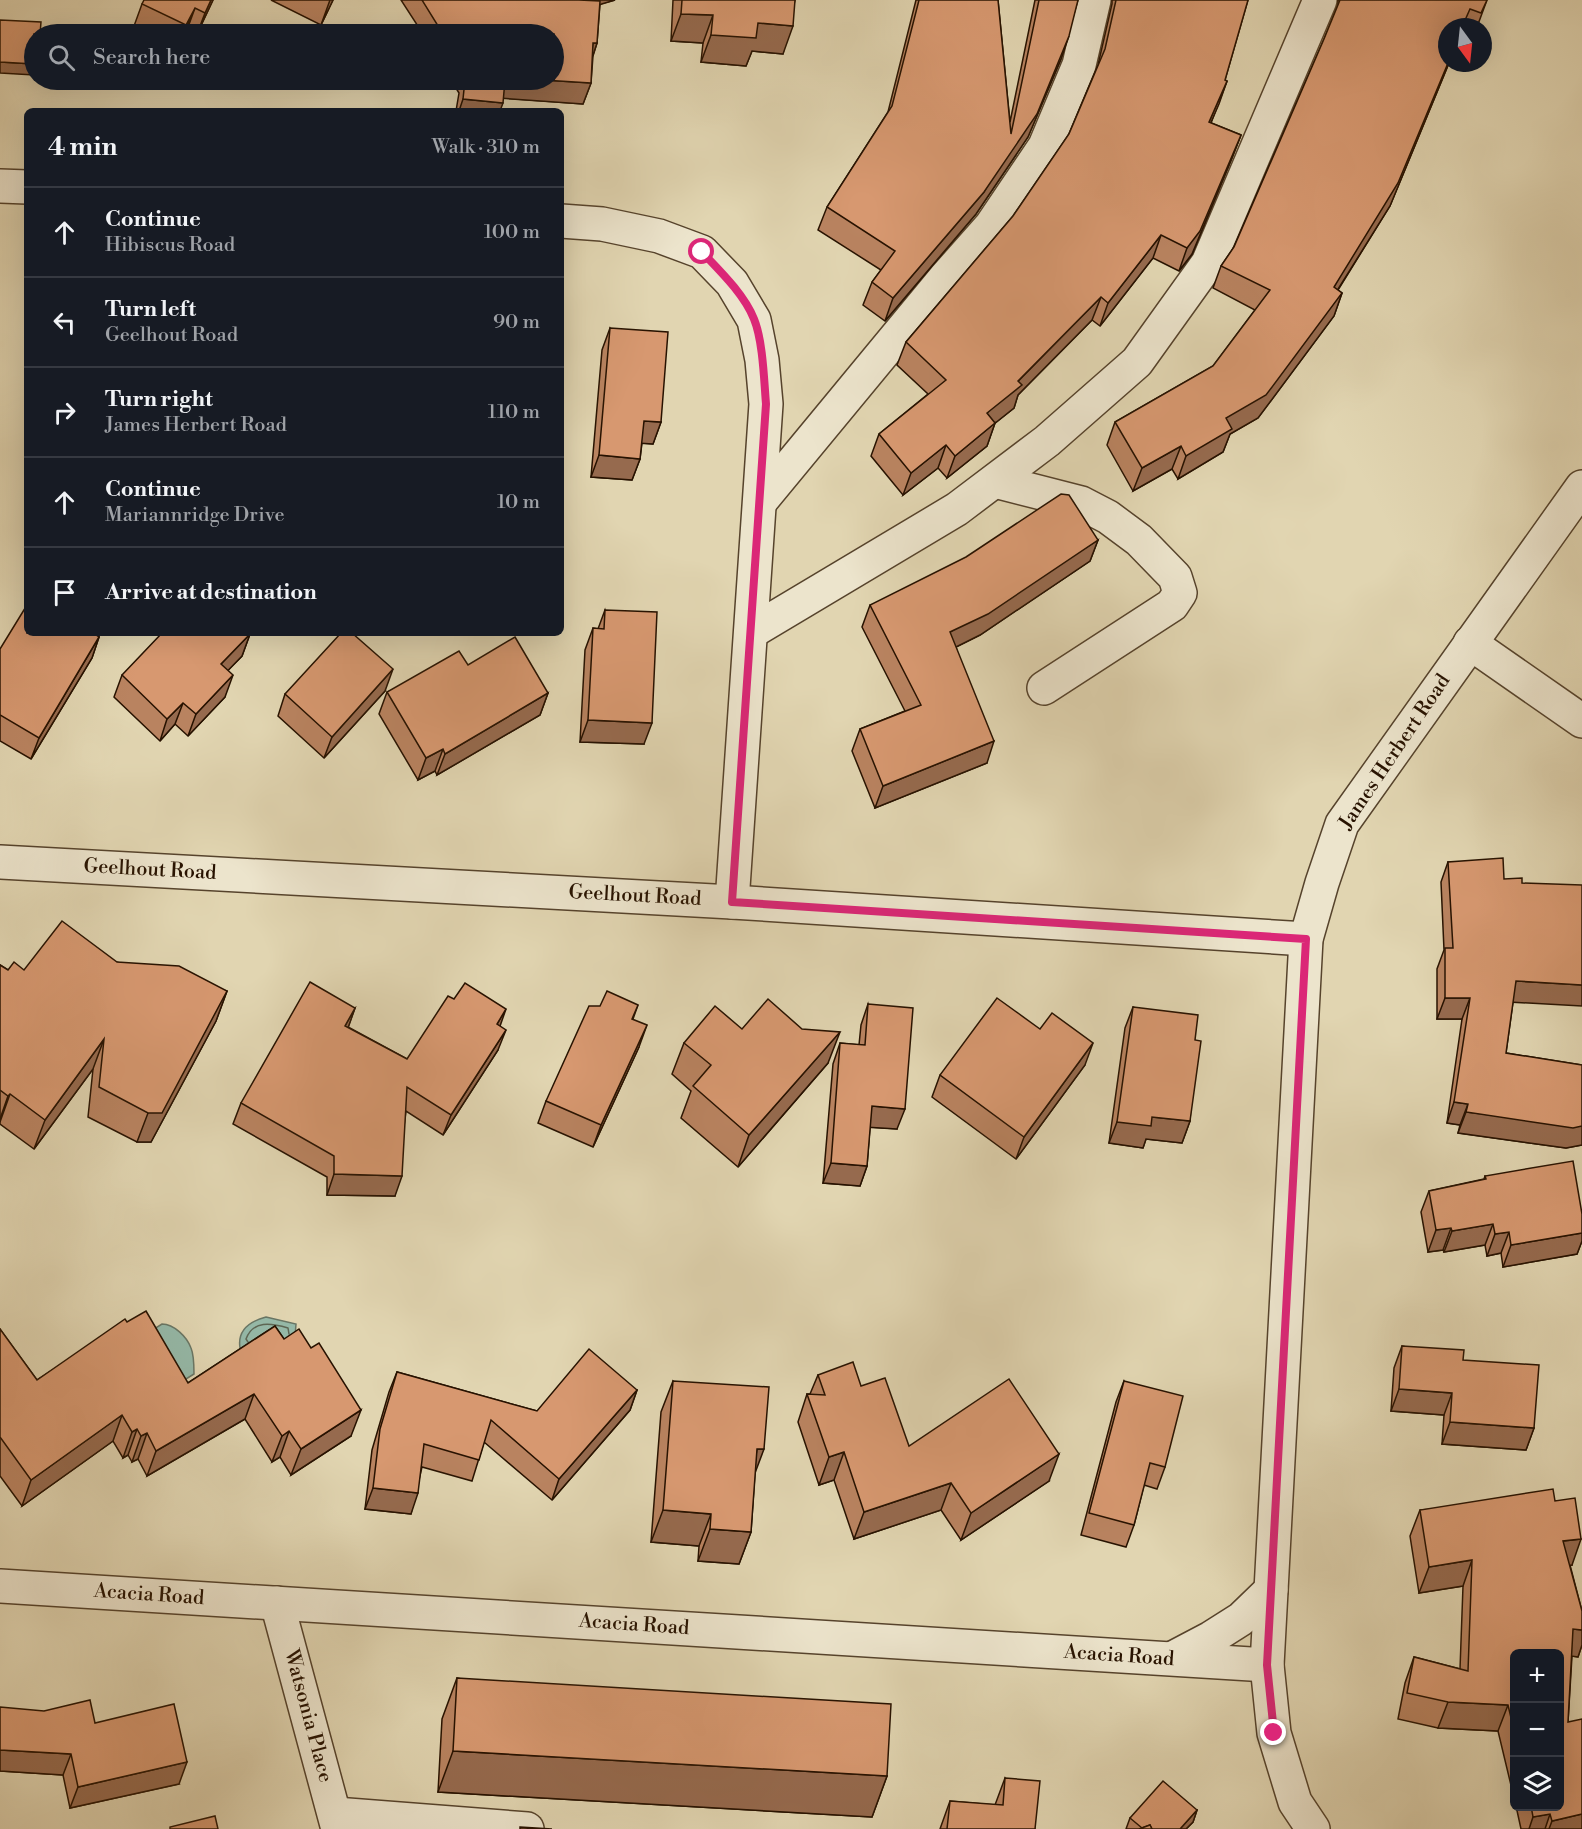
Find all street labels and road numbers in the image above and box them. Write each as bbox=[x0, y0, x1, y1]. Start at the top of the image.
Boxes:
street label: James Herbert Road bbox=[1333, 669, 1457, 835]
street label: Geelhout Road bbox=[83, 854, 218, 886]
street label: Geelhout Road bbox=[568, 880, 703, 912]
street label: Acacia Road bbox=[92, 1579, 206, 1611]
street label: Acacia Road bbox=[577, 1609, 691, 1641]
street label: Acacia Road bbox=[1062, 1640, 1176, 1672]
street label: Watsonia Place bbox=[278, 1646, 338, 1785]

